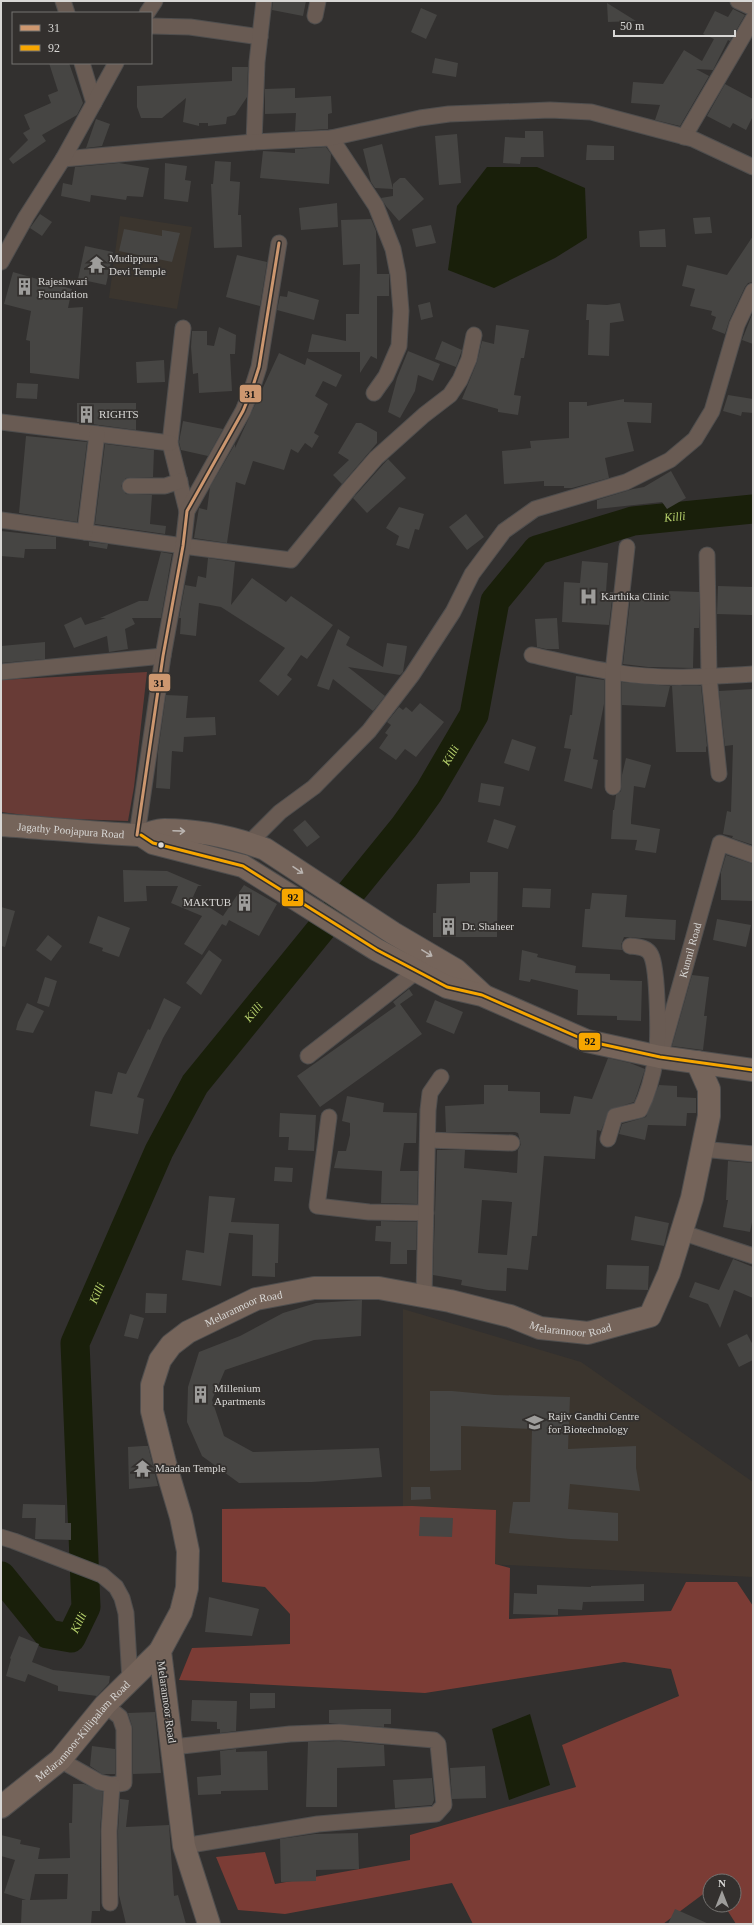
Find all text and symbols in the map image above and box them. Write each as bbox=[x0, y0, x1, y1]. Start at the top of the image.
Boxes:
legend bbox=[12, 12, 152, 64]
scale bar bbox=[614, 12, 735, 38]
text: 50 m bbox=[620, 19, 645, 33]
text: 31 bbox=[48, 21, 60, 35]
text: 92 bbox=[48, 41, 60, 55]
place label: Mudippura Devi Temple bbox=[109, 252, 166, 277]
temple icon: Mudippura Devi Temple bbox=[86, 254, 106, 274]
place label: Rajeshwari Foundation bbox=[38, 275, 89, 300]
building icon: Rajeshwari Foundation bbox=[15, 277, 35, 297]
line badge: 31 bbox=[239, 384, 262, 403]
text: 31 bbox=[245, 388, 256, 400]
building icon: RIGHTS bbox=[76, 404, 96, 424]
place label: RIGHTS bbox=[99, 408, 139, 420]
water label: Killi bbox=[662, 509, 686, 525]
hospital icon: Karthika Clinic bbox=[578, 586, 598, 606]
place label: Karthika Clinic bbox=[601, 590, 669, 602]
line badge: 31 bbox=[148, 673, 171, 692]
text: 31 bbox=[154, 677, 165, 689]
water label: Killi bbox=[438, 743, 462, 769]
street label: Jagathy Poojapura Road bbox=[17, 820, 125, 840]
one-way arrow bbox=[172, 827, 185, 835]
unlabelled marker bbox=[156, 840, 166, 850]
one-way arrow bbox=[292, 866, 303, 874]
line badge: 92 bbox=[281, 888, 304, 907]
text: 92 bbox=[288, 891, 299, 903]
building icon: MAKTUB bbox=[234, 892, 254, 912]
place label: MAKTUB bbox=[183, 896, 231, 908]
building icon: Dr. Shaheer bbox=[439, 916, 459, 936]
place label: Dr. Shaheer bbox=[462, 920, 514, 932]
street label: Kunnil Road bbox=[677, 921, 704, 979]
one-way arrow bbox=[421, 950, 433, 958]
water label: Killi bbox=[241, 999, 266, 1026]
line badge: 92 bbox=[578, 1032, 601, 1051]
text: 92 bbox=[585, 1035, 596, 1047]
water label: Killi bbox=[86, 1281, 107, 1307]
street label: Melarannoor Road bbox=[203, 1288, 284, 1329]
street label: Melarannoor Road bbox=[528, 1318, 613, 1339]
place label: Millenium Apartments bbox=[214, 1382, 265, 1407]
building icon: Millenium Apartments bbox=[191, 1384, 211, 1404]
place label: Rajiv Gandhi Centre for Biotechnology bbox=[548, 1410, 639, 1435]
school or university icon: Rajiv Gandhi Centre for Biotechnology bbox=[525, 1412, 545, 1432]
temple icon: Maadan Temple bbox=[132, 1458, 152, 1478]
place label: Maadan Temple bbox=[155, 1462, 226, 1474]
water label: Killi bbox=[67, 1610, 89, 1636]
street label: Melarannoor Road bbox=[155, 1660, 179, 1744]
street label: Melarannoor-Killipalam Road bbox=[33, 1678, 133, 1783]
north arrow bbox=[702, 1873, 742, 1913]
text: N bbox=[718, 1877, 726, 1889]

